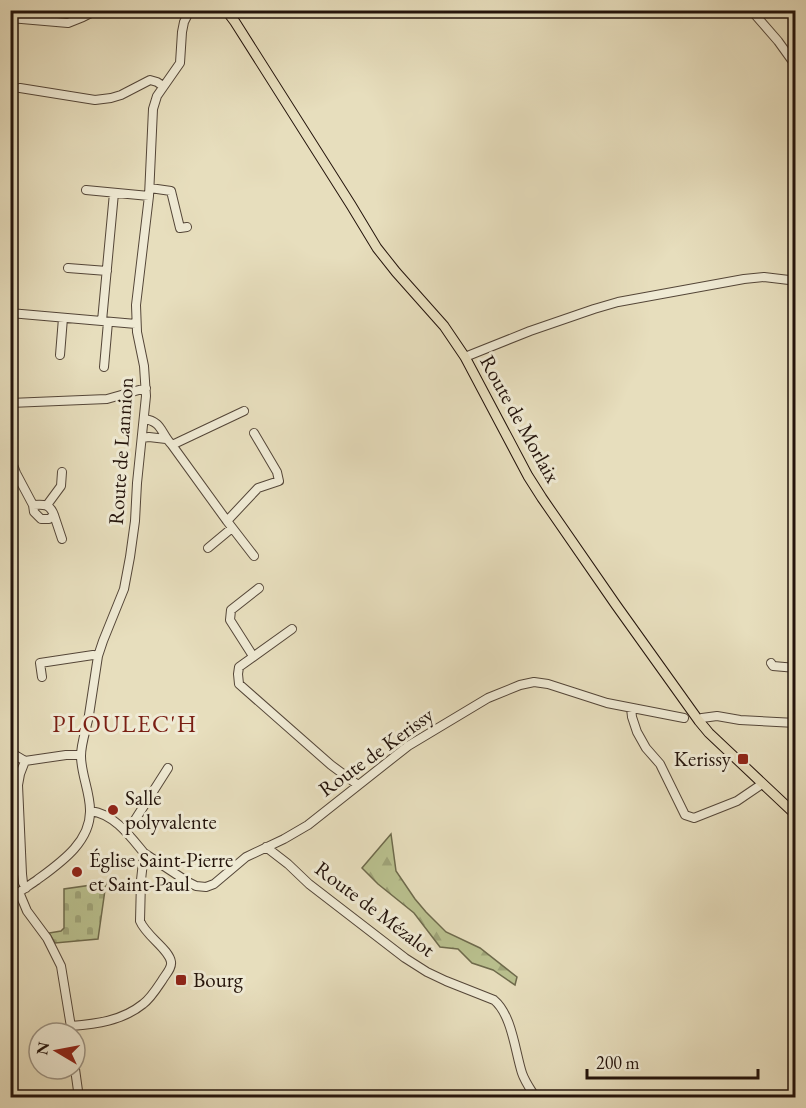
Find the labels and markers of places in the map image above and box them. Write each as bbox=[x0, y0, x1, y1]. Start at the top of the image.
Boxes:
place label: Kerissy bbox=[674, 745, 732, 772]
marker: Kerissy bbox=[736, 752, 750, 766]
place label: Salle polyvalente bbox=[125, 784, 217, 835]
marker: Salle polyvalente bbox=[106, 803, 120, 817]
place label: Église Saint-Pierre et Saint-Paul bbox=[89, 846, 233, 897]
marker: Église Saint-Pierre et Saint-Paul bbox=[70, 865, 84, 879]
place label: Bourg bbox=[193, 966, 244, 993]
marker: Bourg bbox=[174, 973, 188, 987]

